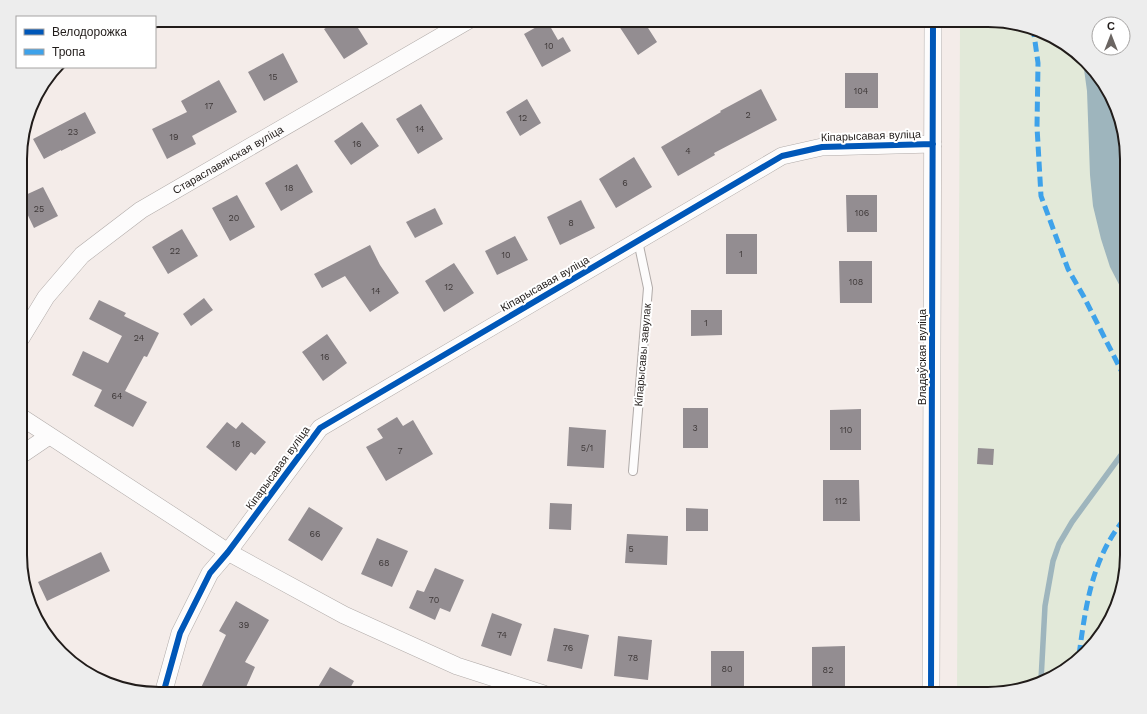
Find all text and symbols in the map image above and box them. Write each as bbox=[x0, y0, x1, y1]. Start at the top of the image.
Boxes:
legend bbox=[16, 16, 156, 68]
north arrow bbox=[1091, 16, 1131, 56]
text: С bbox=[1107, 20, 1115, 33]
text: Велодорожка bbox=[52, 25, 127, 39]
house number: 10 bbox=[544, 41, 554, 51]
text: Тропа bbox=[52, 45, 86, 59]
house number: 15 bbox=[269, 72, 277, 82]
house number: 104 bbox=[854, 86, 869, 96]
house number: 17 bbox=[205, 101, 213, 111]
house number: 2 bbox=[745, 110, 751, 120]
house number: 12 bbox=[519, 113, 527, 123]
street label: Стараславянская вуліца bbox=[170, 122, 286, 197]
house number: 14 bbox=[415, 124, 425, 134]
house number: 23 bbox=[68, 127, 78, 137]
street label: Кіпарысавая вуліца bbox=[821, 128, 922, 144]
house number: 19 bbox=[169, 132, 179, 142]
house number: 16 bbox=[353, 139, 361, 149]
house number: 4 bbox=[685, 146, 691, 156]
house number: 6 bbox=[622, 178, 628, 188]
house number: 18 bbox=[284, 183, 294, 193]
house number: 25 bbox=[34, 204, 44, 214]
house number: 106 bbox=[855, 208, 869, 218]
house number: 20 bbox=[229, 213, 240, 223]
house number: 8 bbox=[568, 218, 574, 228]
house number: 22 bbox=[170, 246, 180, 256]
house number: 1 bbox=[739, 249, 743, 259]
house number: 10 bbox=[501, 250, 511, 260]
street label: Кіпарысавая вуліца bbox=[498, 253, 592, 315]
house number: 108 bbox=[849, 277, 863, 287]
house number: 12 bbox=[445, 282, 453, 292]
house number: 14 bbox=[371, 286, 381, 296]
street label: Кіпарысавы завулак bbox=[632, 303, 654, 407]
street label: Владаўская вуліца bbox=[916, 308, 929, 405]
house number: 1 bbox=[704, 318, 708, 328]
house number: 24 bbox=[134, 333, 145, 343]
house number: 16 bbox=[321, 352, 329, 362]
house number: 64 bbox=[112, 391, 123, 401]
street label: Кіпарысавая вуліца bbox=[243, 423, 313, 512]
house number: 3 bbox=[692, 423, 698, 433]
house number: 110 bbox=[840, 425, 853, 435]
house number: 18 bbox=[231, 439, 241, 449]
house number: 5/1 bbox=[581, 443, 593, 453]
house number: 7 bbox=[397, 446, 403, 456]
house number: 112 bbox=[835, 496, 847, 506]
house number: 66 bbox=[310, 529, 320, 539]
house number: 5 bbox=[628, 544, 634, 554]
house number: 68 bbox=[378, 558, 390, 568]
house number: 70 bbox=[429, 595, 440, 605]
house number: 39 bbox=[239, 620, 249, 630]
house number: 74 bbox=[497, 630, 507, 640]
house number: 76 bbox=[563, 643, 573, 653]
house number: 78 bbox=[628, 653, 638, 663]
house number: 80 bbox=[721, 664, 733, 674]
house number: 82 bbox=[823, 665, 833, 675]

